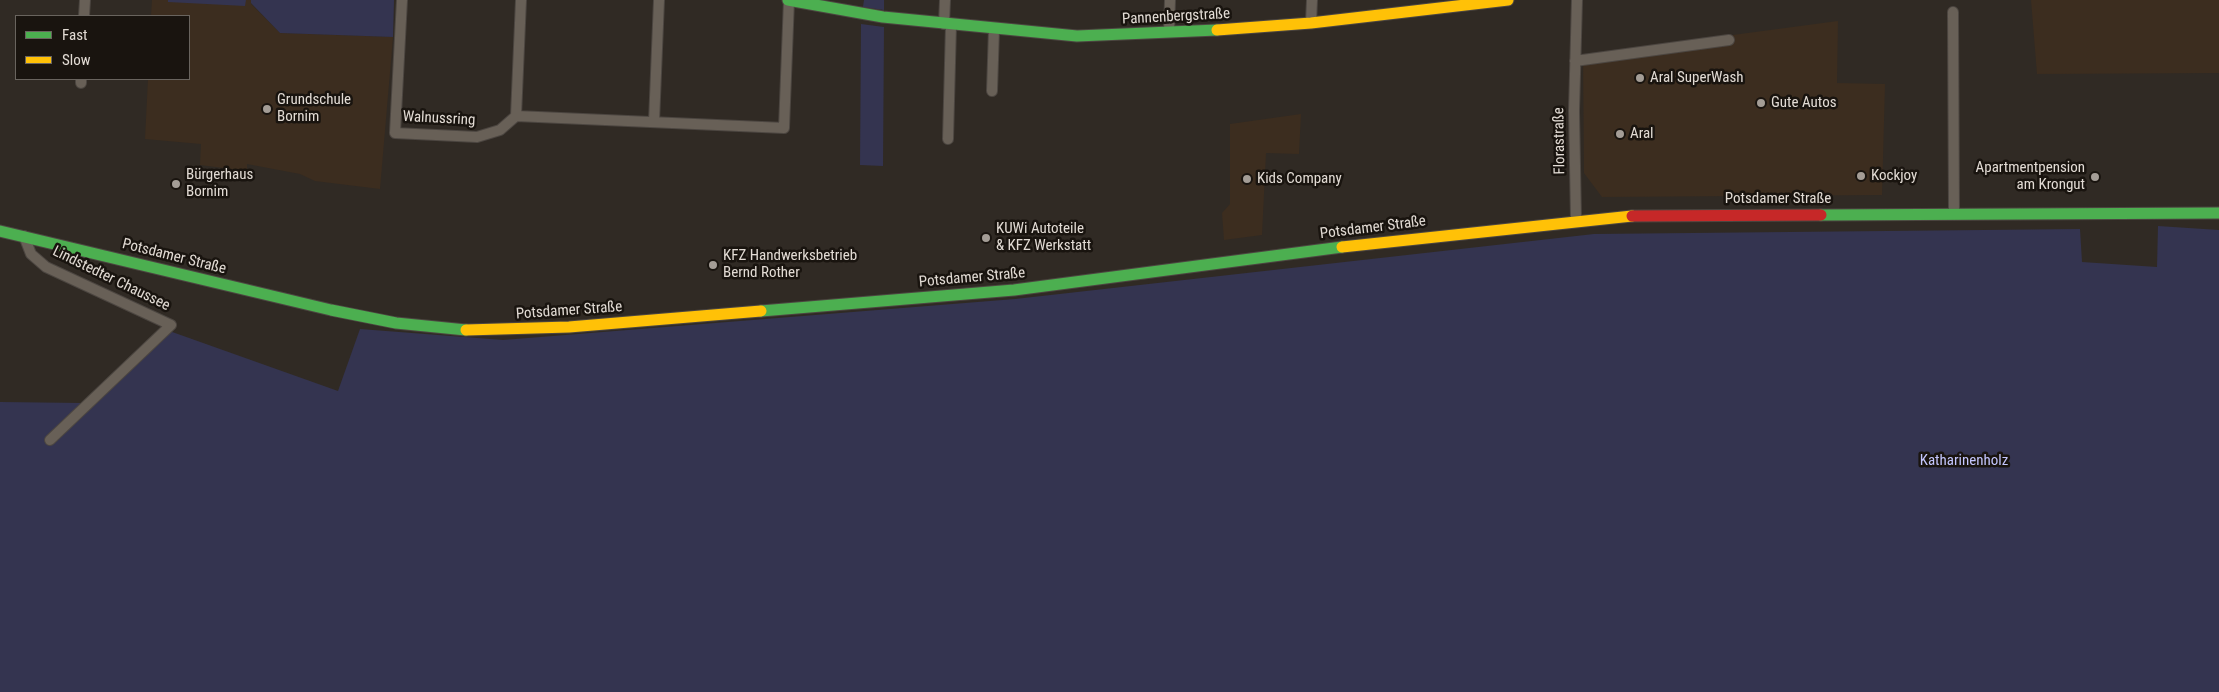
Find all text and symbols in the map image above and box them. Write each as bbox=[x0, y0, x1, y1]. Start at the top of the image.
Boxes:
street label: Pannenbergstraße bbox=[1122, 5, 1230, 29]
legend bbox=[15, 15, 190, 80]
text: Fast bbox=[62, 26, 87, 44]
text: Slow bbox=[62, 51, 91, 69]
place label: Aral SuperWash bbox=[1650, 69, 1743, 87]
marker: Aral SuperWash bbox=[1634, 72, 1646, 84]
place label: Grundschule Bornim bbox=[277, 91, 351, 126]
place label: Gute Autos bbox=[1771, 94, 1837, 112]
marker: Gute Autos bbox=[1755, 97, 1767, 109]
marker: Grundschule Bornim bbox=[261, 103, 273, 115]
street label: Florastraße bbox=[1550, 107, 1570, 175]
street label: Walnussring bbox=[402, 108, 476, 130]
place label: Aral bbox=[1630, 125, 1654, 143]
marker: Aral bbox=[1614, 128, 1626, 140]
place label: Apartmentpension am Krongut bbox=[1976, 159, 2085, 194]
place label: Bürgerhaus Bornim bbox=[186, 166, 253, 201]
place label: Kockjoy bbox=[1871, 167, 1917, 185]
place label: Kids Company bbox=[1257, 170, 1342, 188]
marker: Kockjoy bbox=[1855, 170, 1867, 182]
marker: Apartmentpension am Krongut bbox=[2089, 171, 2101, 183]
marker: Kids Company bbox=[1241, 173, 1253, 185]
marker: Bürgerhaus Bornim bbox=[170, 178, 182, 190]
street label: Potsdamer Straße bbox=[1725, 190, 1831, 208]
street label: Potsdamer Straße bbox=[1319, 213, 1427, 243]
place label: KUWi Autoteile & KFZ Werkstatt bbox=[996, 220, 1091, 255]
marker: KUWi Autoteile & KFZ Werkstatt bbox=[980, 232, 992, 244]
street label: Potsdamer Straße bbox=[120, 235, 228, 279]
street label: Lindstedter Chaussee bbox=[49, 243, 173, 315]
place label: KFZ Handwerksbetrieb Bernd Rother bbox=[723, 247, 857, 282]
marker: KFZ Handwerksbetrieb Bernd Rother bbox=[707, 259, 719, 271]
street label: Potsdamer Straße bbox=[918, 264, 1026, 292]
street label: Potsdamer Straße bbox=[515, 298, 623, 324]
park label: Katharinenholz bbox=[1920, 452, 2008, 470]

